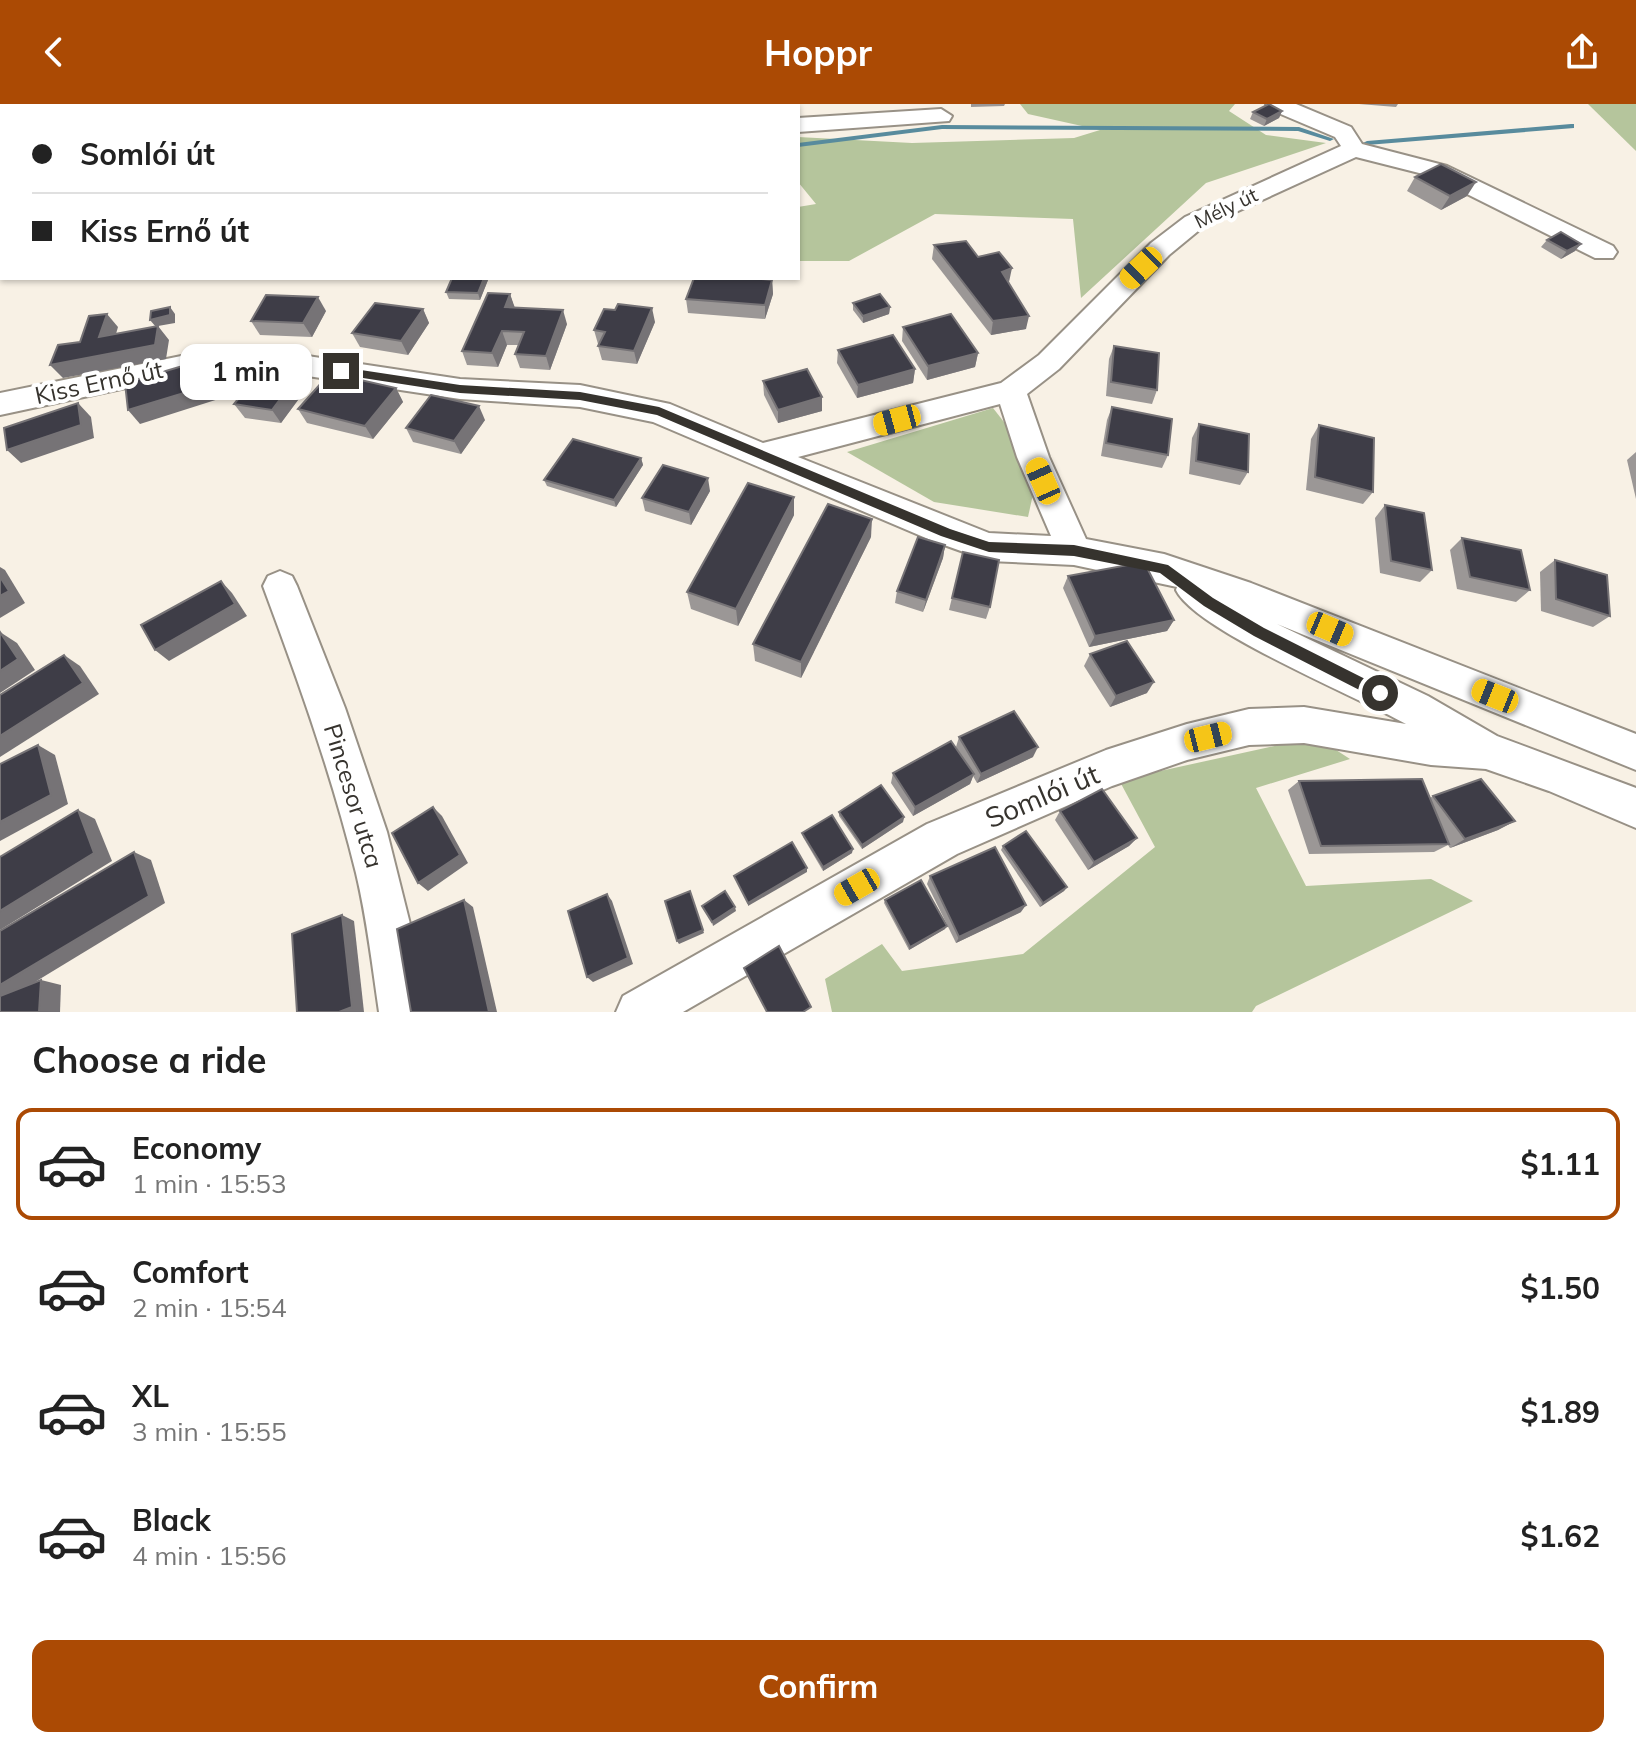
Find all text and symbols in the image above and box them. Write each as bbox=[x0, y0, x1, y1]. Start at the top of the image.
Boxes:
icon: back bbox=[32, 30, 76, 74]
text: Hoppr bbox=[764, 30, 872, 75]
icon: share bbox=[1560, 30, 1604, 74]
text: Somlói út bbox=[80, 135, 215, 173]
street label: Mély út bbox=[1190, 182, 1261, 234]
text: Kiss Ernő út bbox=[80, 212, 249, 250]
car bbox=[1115, 243, 1167, 293]
callout: 1 min bbox=[181, 343, 313, 399]
route end bbox=[323, 353, 359, 389]
street label: Kiss Ernő út bbox=[32, 354, 166, 410]
text: 1 min bbox=[212, 355, 280, 388]
car bbox=[871, 402, 923, 438]
car bbox=[1022, 454, 1064, 508]
car bbox=[1303, 609, 1357, 649]
route start bbox=[1362, 675, 1398, 711]
car bbox=[1468, 676, 1522, 716]
street label: Pincesor utca bbox=[318, 720, 390, 871]
car bbox=[1182, 720, 1234, 754]
street label: Somlói út bbox=[979, 756, 1104, 835]
car bbox=[830, 865, 884, 909]
text: Choose a ride bbox=[32, 1037, 266, 1082]
icon: car bbox=[36, 1128, 108, 1200]
text: Economy bbox=[132, 1129, 261, 1167]
text: $1.11 bbox=[1521, 1145, 1600, 1183]
text: 1 min · 15:53 bbox=[132, 1167, 287, 1200]
icon: car bbox=[36, 1252, 108, 1324]
text: Comfort bbox=[132, 1253, 249, 1291]
text: $1.50 bbox=[1521, 1269, 1600, 1307]
text: 2 min · 15:54 bbox=[132, 1291, 287, 1324]
icon: car bbox=[36, 1376, 108, 1448]
text: XL bbox=[132, 1377, 169, 1415]
text: $1.89 bbox=[1521, 1393, 1600, 1431]
text: 3 min · 15:55 bbox=[132, 1415, 287, 1448]
icon: car bbox=[36, 1500, 108, 1572]
text: Black bbox=[132, 1501, 211, 1539]
text: $1.62 bbox=[1521, 1517, 1600, 1555]
text: 4 min · 15:56 bbox=[132, 1539, 287, 1572]
button: Confirm bbox=[32, 1640, 1604, 1732]

